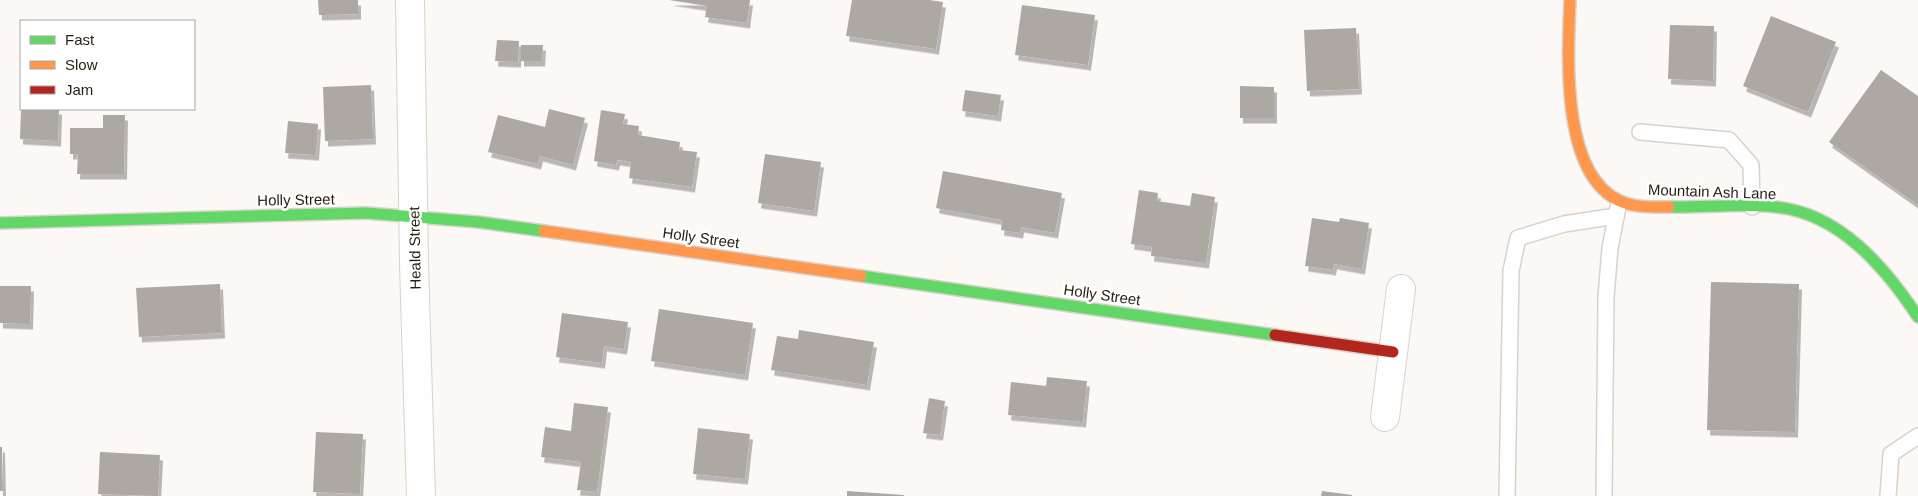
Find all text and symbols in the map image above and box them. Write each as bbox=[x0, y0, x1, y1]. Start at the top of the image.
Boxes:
legend bbox=[20, 20, 195, 110]
text: Fast bbox=[65, 31, 95, 48]
text: Slow bbox=[65, 56, 98, 73]
text: Jam bbox=[65, 81, 93, 98]
street label: Mountain Ash Lane bbox=[1648, 181, 1776, 202]
street label: Holly Street bbox=[257, 190, 336, 209]
street label: Heald Street bbox=[405, 205, 424, 290]
street label: Holly Street bbox=[661, 224, 741, 251]
street label: Holly Street bbox=[1062, 281, 1142, 308]

